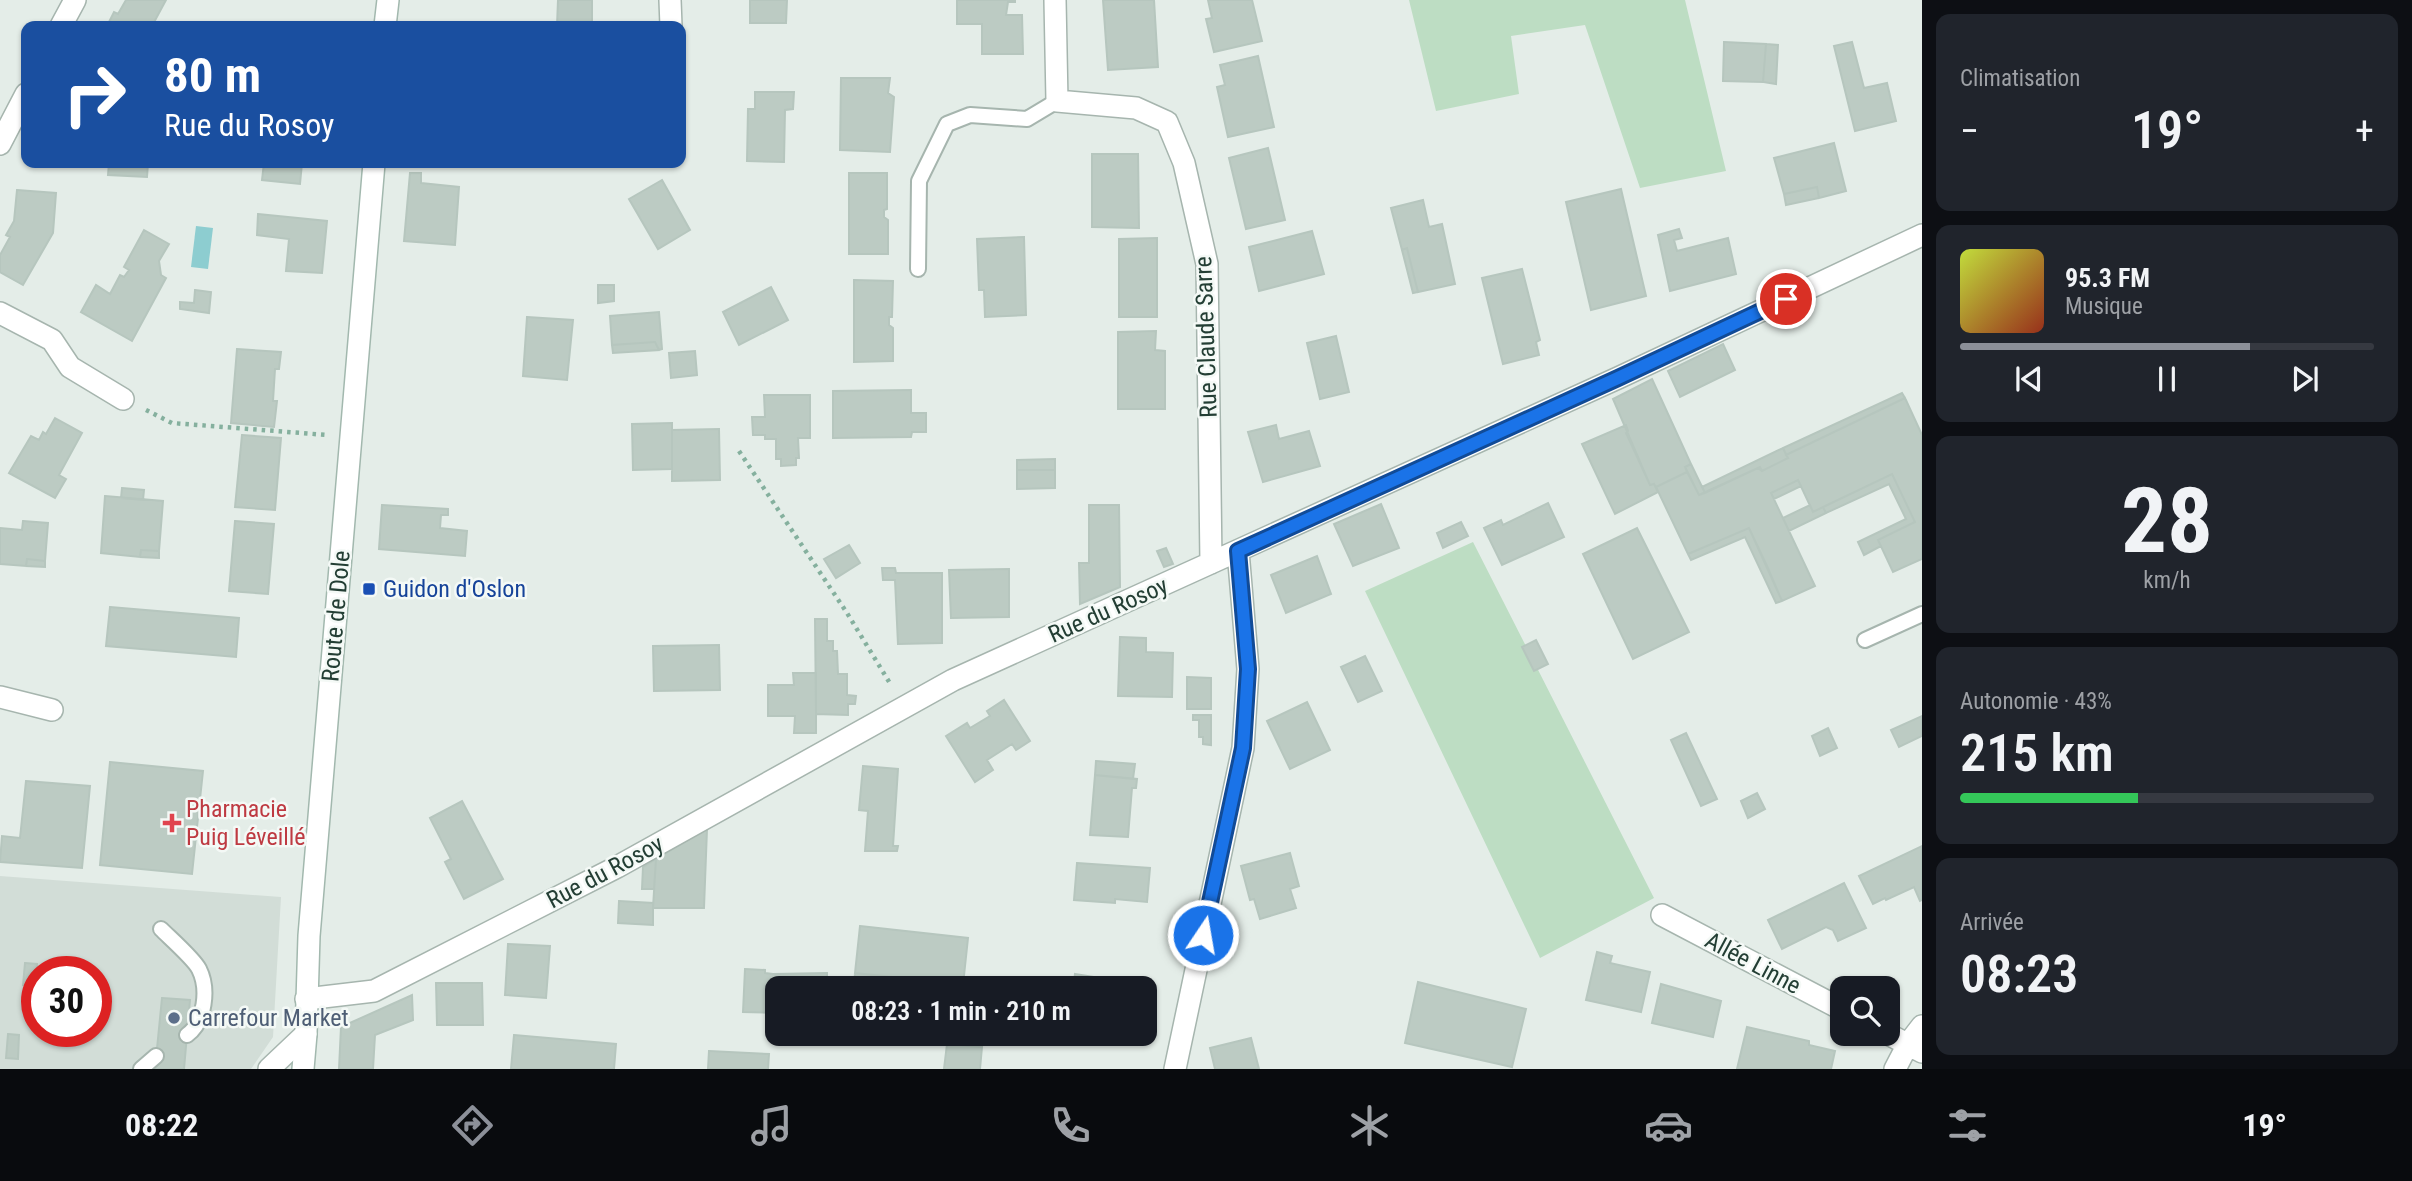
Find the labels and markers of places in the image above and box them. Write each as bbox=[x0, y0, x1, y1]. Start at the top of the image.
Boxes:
pin bbox=[1756, 269, 1816, 329]
place label: Guidon d'Oslon bbox=[383, 575, 526, 603]
marker: Guidon d'Oslon bbox=[361, 581, 377, 597]
place label: Pharmacie Puig Léveillé bbox=[186, 795, 305, 851]
marker: Pharmacie Puig Léveillé bbox=[164, 815, 180, 831]
place label: Carrefour Market bbox=[188, 1004, 349, 1032]
marker: Carrefour Market bbox=[166, 1010, 182, 1026]

